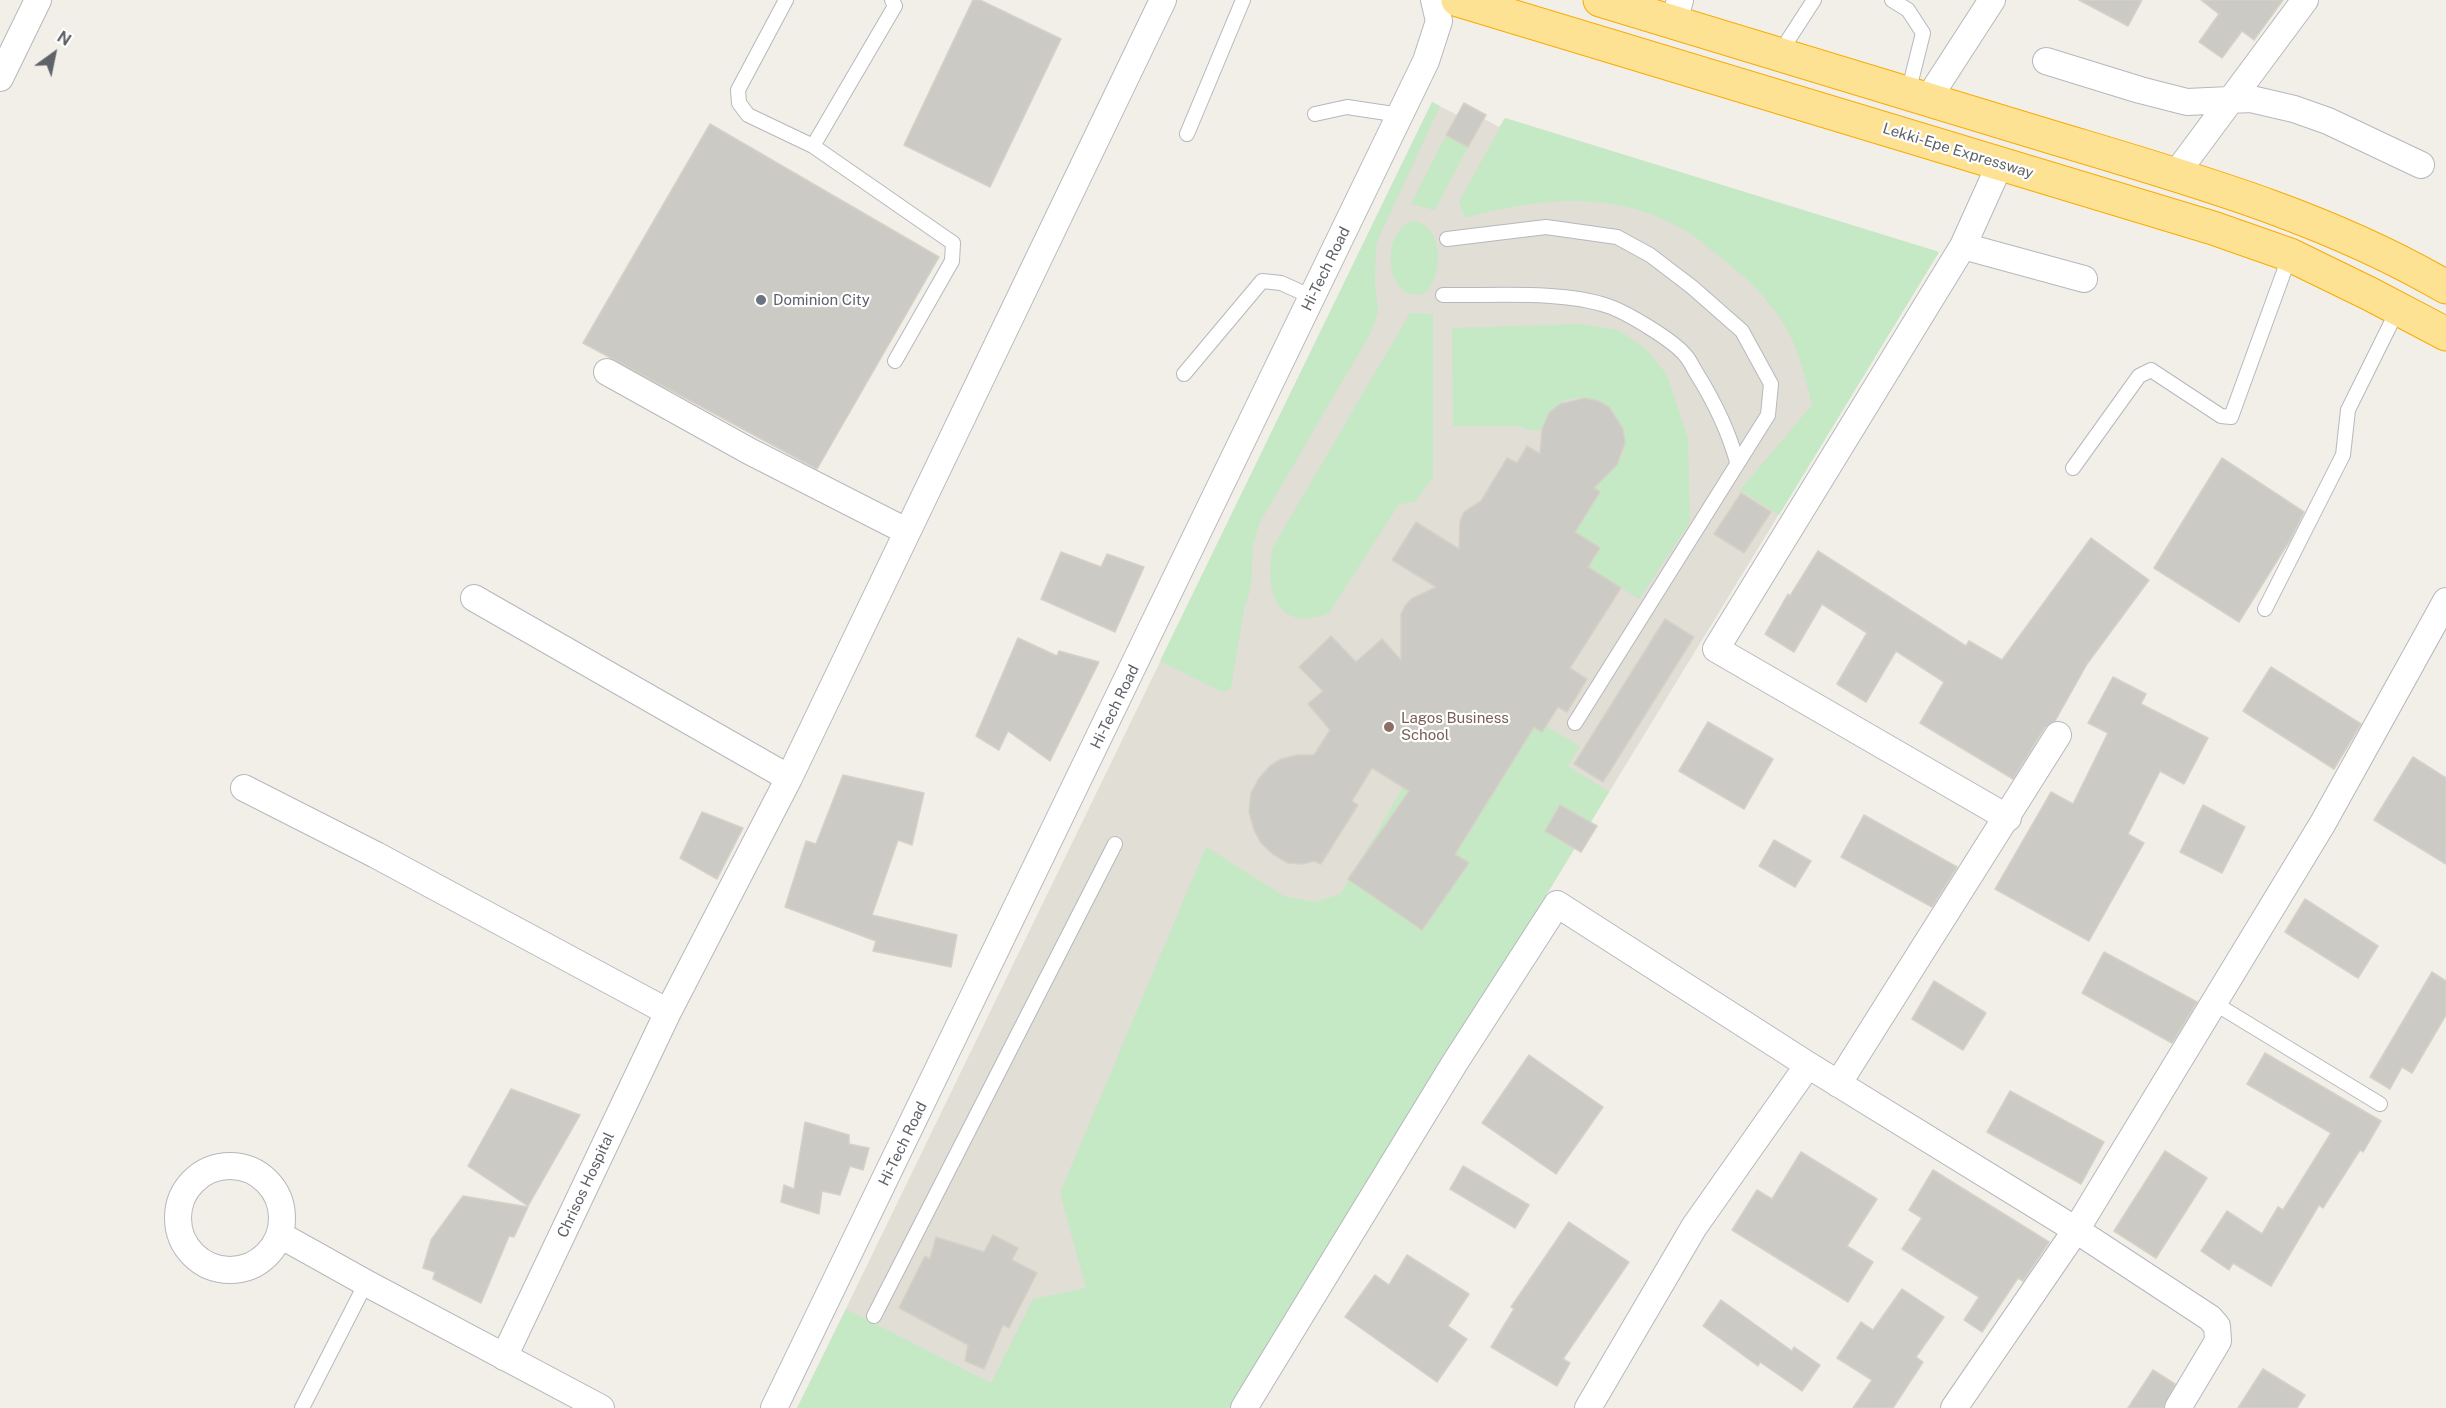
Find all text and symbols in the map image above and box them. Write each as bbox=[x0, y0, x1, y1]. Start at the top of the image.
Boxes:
north arrow bbox=[24, 24, 84, 84]
text: N bbox=[54, 27, 74, 50]
street label: Lekki-Epe Expressway bbox=[1880, 119, 2036, 183]
street label: Hi-Tech Road bbox=[1298, 224, 1354, 314]
place label: Dominion City bbox=[773, 291, 870, 309]
marker: Dominion City bbox=[754, 293, 768, 307]
street label: Hi-Tech Road bbox=[1087, 662, 1143, 752]
place label: Lagos Business School bbox=[1401, 709, 1509, 744]
marker: Lagos Business School bbox=[1382, 720, 1396, 734]
street label: Hi-Tech Road bbox=[875, 1099, 931, 1189]
street label: Chrisos Hospital bbox=[554, 1129, 618, 1241]

